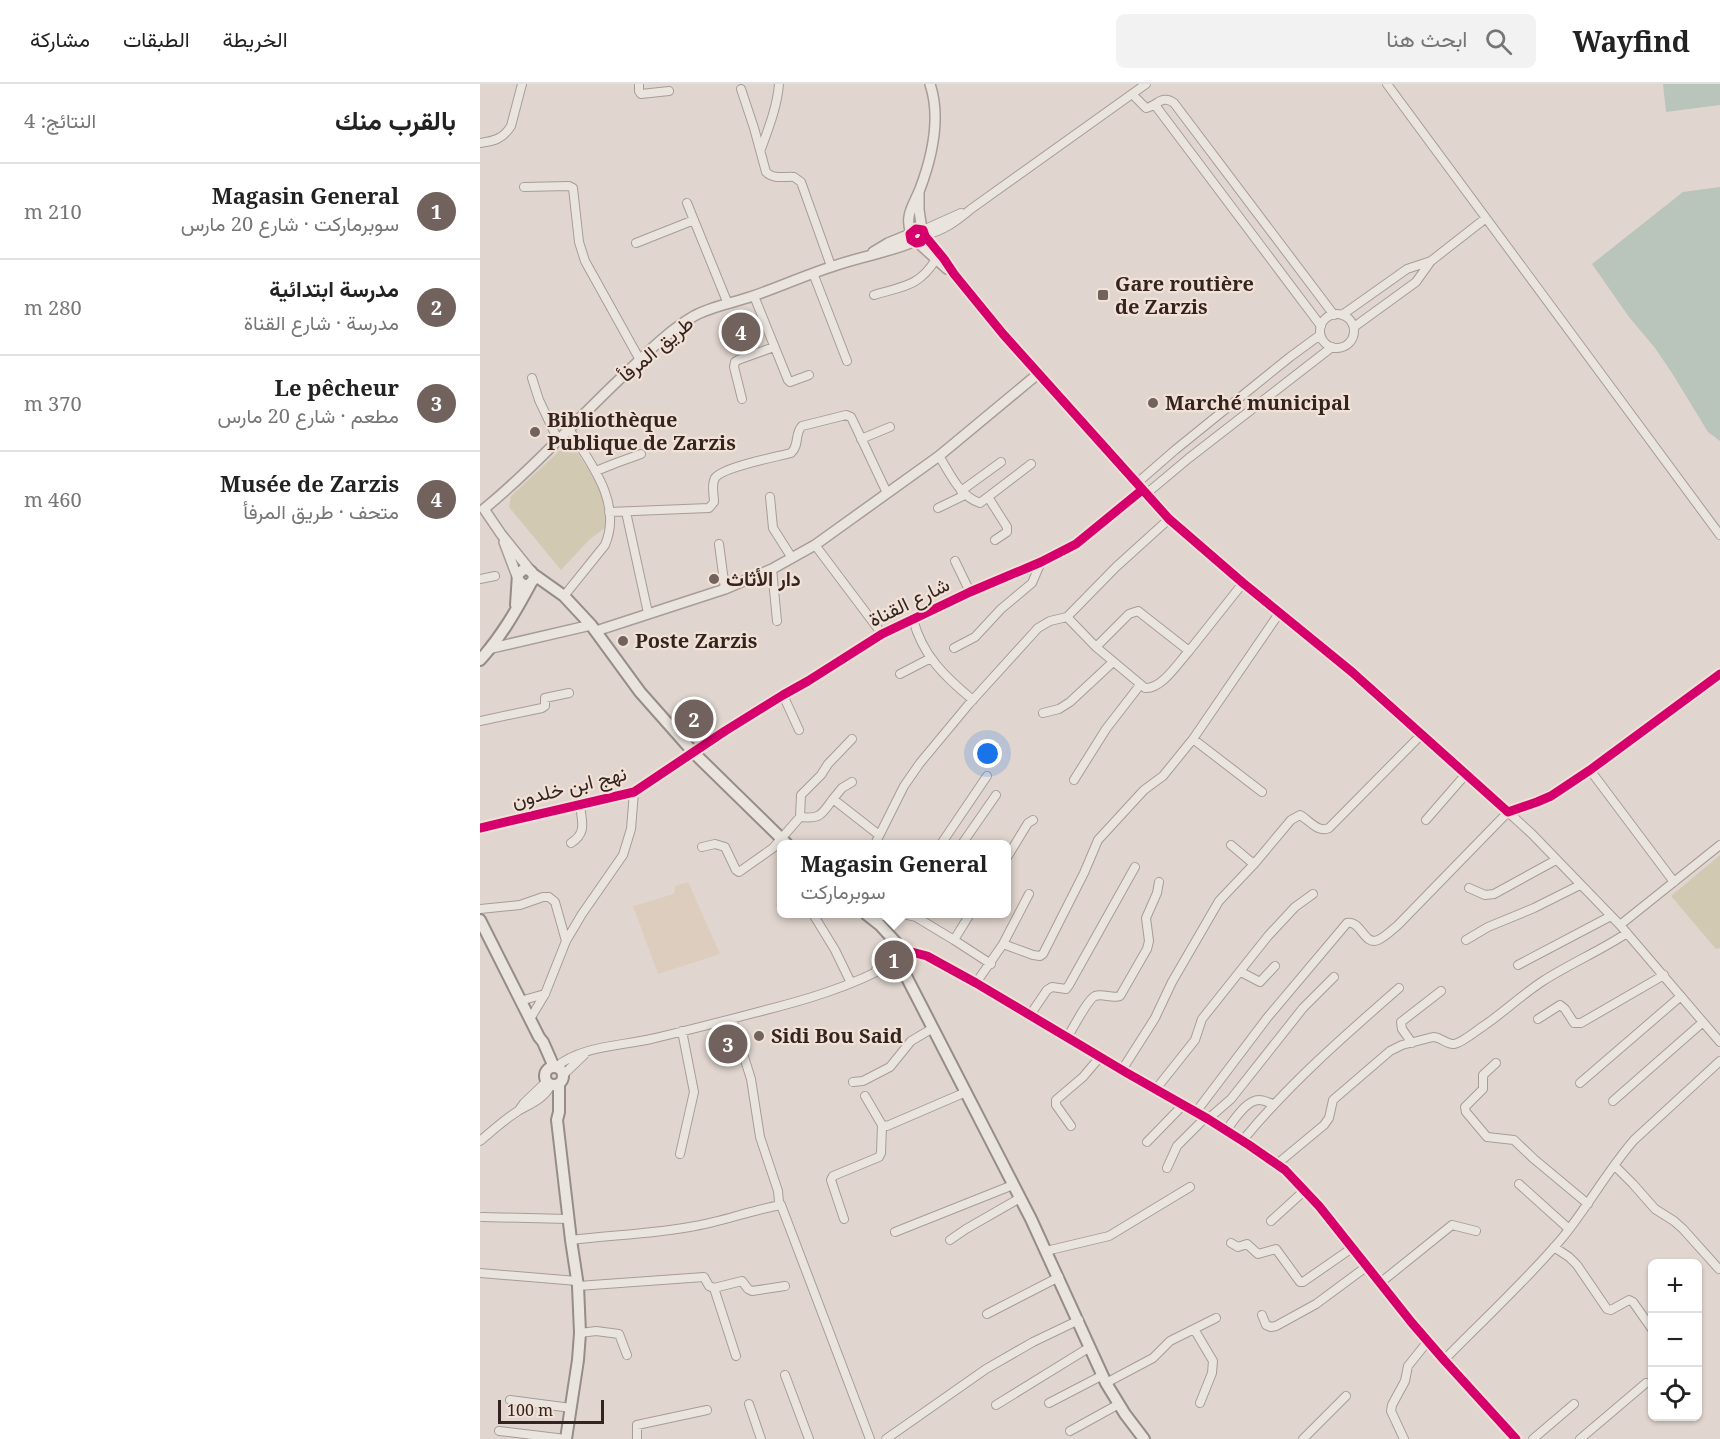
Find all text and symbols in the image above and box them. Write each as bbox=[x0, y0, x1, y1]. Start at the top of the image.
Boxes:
search box bbox=[1116, 14, 1536, 68]
text: Wayfind bbox=[1572, 22, 1690, 60]
text: ابحث هنا bbox=[1386, 23, 1467, 53]
text: مشاركة bbox=[30, 25, 90, 53]
text: الطبقات bbox=[123, 25, 190, 53]
text: الخريطة bbox=[223, 25, 288, 53]
icon: search bbox=[1482, 25, 1515, 58]
text: بالقرب منك bbox=[335, 102, 456, 138]
text: النتائج: 4 bbox=[24, 107, 96, 134]
text: Magasin General bbox=[212, 180, 399, 210]
text: 210 m bbox=[24, 198, 82, 225]
text: 1 bbox=[431, 198, 442, 225]
text: سوبرماركت · شارع 20 مارس bbox=[181, 210, 399, 237]
place label: Gare routière de Zarzis bbox=[1115, 270, 1254, 320]
text: مدرسة ابتدائية bbox=[269, 273, 399, 303]
marker: Gare routière de Zarzis bbox=[1096, 288, 1110, 302]
text: 280 m bbox=[24, 294, 82, 321]
text: 2 bbox=[431, 294, 442, 321]
text: مدرسة · شارع القناة bbox=[244, 309, 399, 336]
street label: طريق المرفأ bbox=[612, 309, 699, 388]
pin: 4 bbox=[722, 310, 760, 354]
text: Le pêcheur bbox=[275, 372, 399, 402]
place label: Marché municipal bbox=[1165, 389, 1350, 416]
text: 370 m bbox=[24, 390, 82, 417]
text: 3 bbox=[431, 390, 442, 417]
marker: Marché municipal bbox=[1146, 396, 1160, 410]
text: مطعم · شارع 20 مارس bbox=[218, 402, 399, 429]
place label: Bibliothèque Publique de Zarzis bbox=[547, 406, 736, 456]
marker: Bibliothèque Publique de Zarzis bbox=[528, 425, 542, 439]
text: Musée de Zarzis bbox=[220, 468, 399, 498]
text: 460 m bbox=[24, 486, 82, 513]
text: 4 bbox=[431, 486, 442, 513]
text: متحف · طريق المرفأ bbox=[243, 498, 399, 525]
place label: دار الأثاث bbox=[726, 565, 801, 592]
street label: شارع القناة bbox=[864, 570, 954, 634]
marker: دار الأثاث bbox=[707, 572, 721, 586]
place label: Poste Zarzis bbox=[635, 627, 757, 654]
marker: Poste Zarzis bbox=[616, 634, 630, 648]
pin: 2 bbox=[674, 696, 714, 742]
your location bbox=[973, 739, 1002, 768]
street label: نهج ابن خلدون bbox=[509, 759, 629, 815]
popup bbox=[777, 840, 1011, 918]
text: Magasin General bbox=[800, 848, 988, 878]
text: سوبرماركت bbox=[800, 878, 885, 905]
pin: 1 bbox=[874, 938, 914, 982]
pin: 3 bbox=[708, 1022, 748, 1066]
place label: Sidi Bou Said bbox=[771, 1022, 903, 1049]
marker: Sidi Bou Said bbox=[752, 1029, 766, 1043]
map controls bbox=[1648, 1259, 1702, 1421]
button: + bbox=[1648, 1259, 1702, 1313]
button: − bbox=[1648, 1313, 1702, 1367]
button: locate bbox=[1648, 1367, 1702, 1421]
scale bar bbox=[498, 1397, 604, 1424]
text: 100 m bbox=[507, 1399, 553, 1421]

